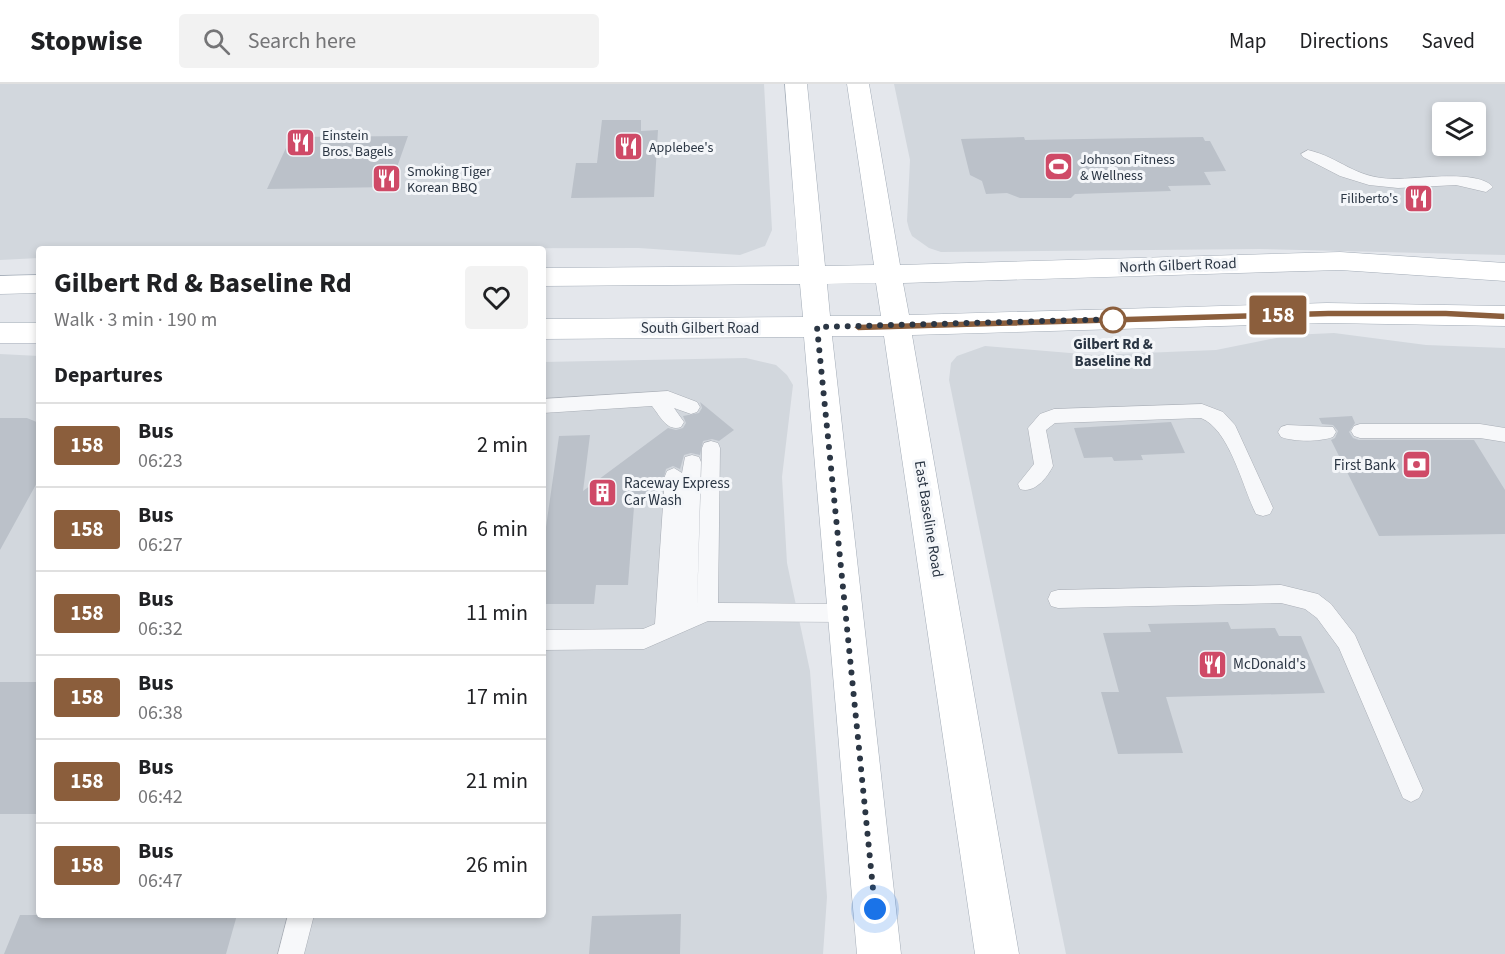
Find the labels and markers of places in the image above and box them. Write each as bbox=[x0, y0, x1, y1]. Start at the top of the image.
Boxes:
place label: Einstein Bros. Bagels bbox=[322, 126, 393, 162]
restaurant icon: Einstein Bros. Bagels bbox=[285, 127, 317, 159]
restaurant icon: Applebee's bbox=[612, 131, 644, 163]
place label: Applebee's bbox=[649, 138, 713, 158]
place label: Johnson Fitness & Wellness bbox=[1080, 150, 1175, 186]
sports icon: Johnson Fitness & Wellness bbox=[1043, 151, 1075, 183]
place label: Smoking Tiger Korean BBQ bbox=[407, 162, 491, 198]
restaurant icon: Smoking Tiger Korean BBQ bbox=[370, 163, 402, 195]
restaurant icon: Filiberto's bbox=[1403, 182, 1435, 214]
place label: Filiberto's bbox=[1340, 189, 1398, 209]
marker: Gilbert Rd & Baseline Rd bbox=[1100, 307, 1126, 333]
place label: Gilbert Rd & Baseline Rd bbox=[1073, 334, 1153, 372]
bank icon: First Bank bbox=[1401, 449, 1433, 481]
place label: First Bank bbox=[1334, 455, 1397, 476]
place label: Raceway Express Car Wash bbox=[624, 473, 730, 511]
building icon: Raceway Express Car Wash bbox=[587, 476, 619, 508]
restaurant icon: McDonald's bbox=[1196, 648, 1228, 680]
place label: McDonald's bbox=[1233, 654, 1306, 675]

